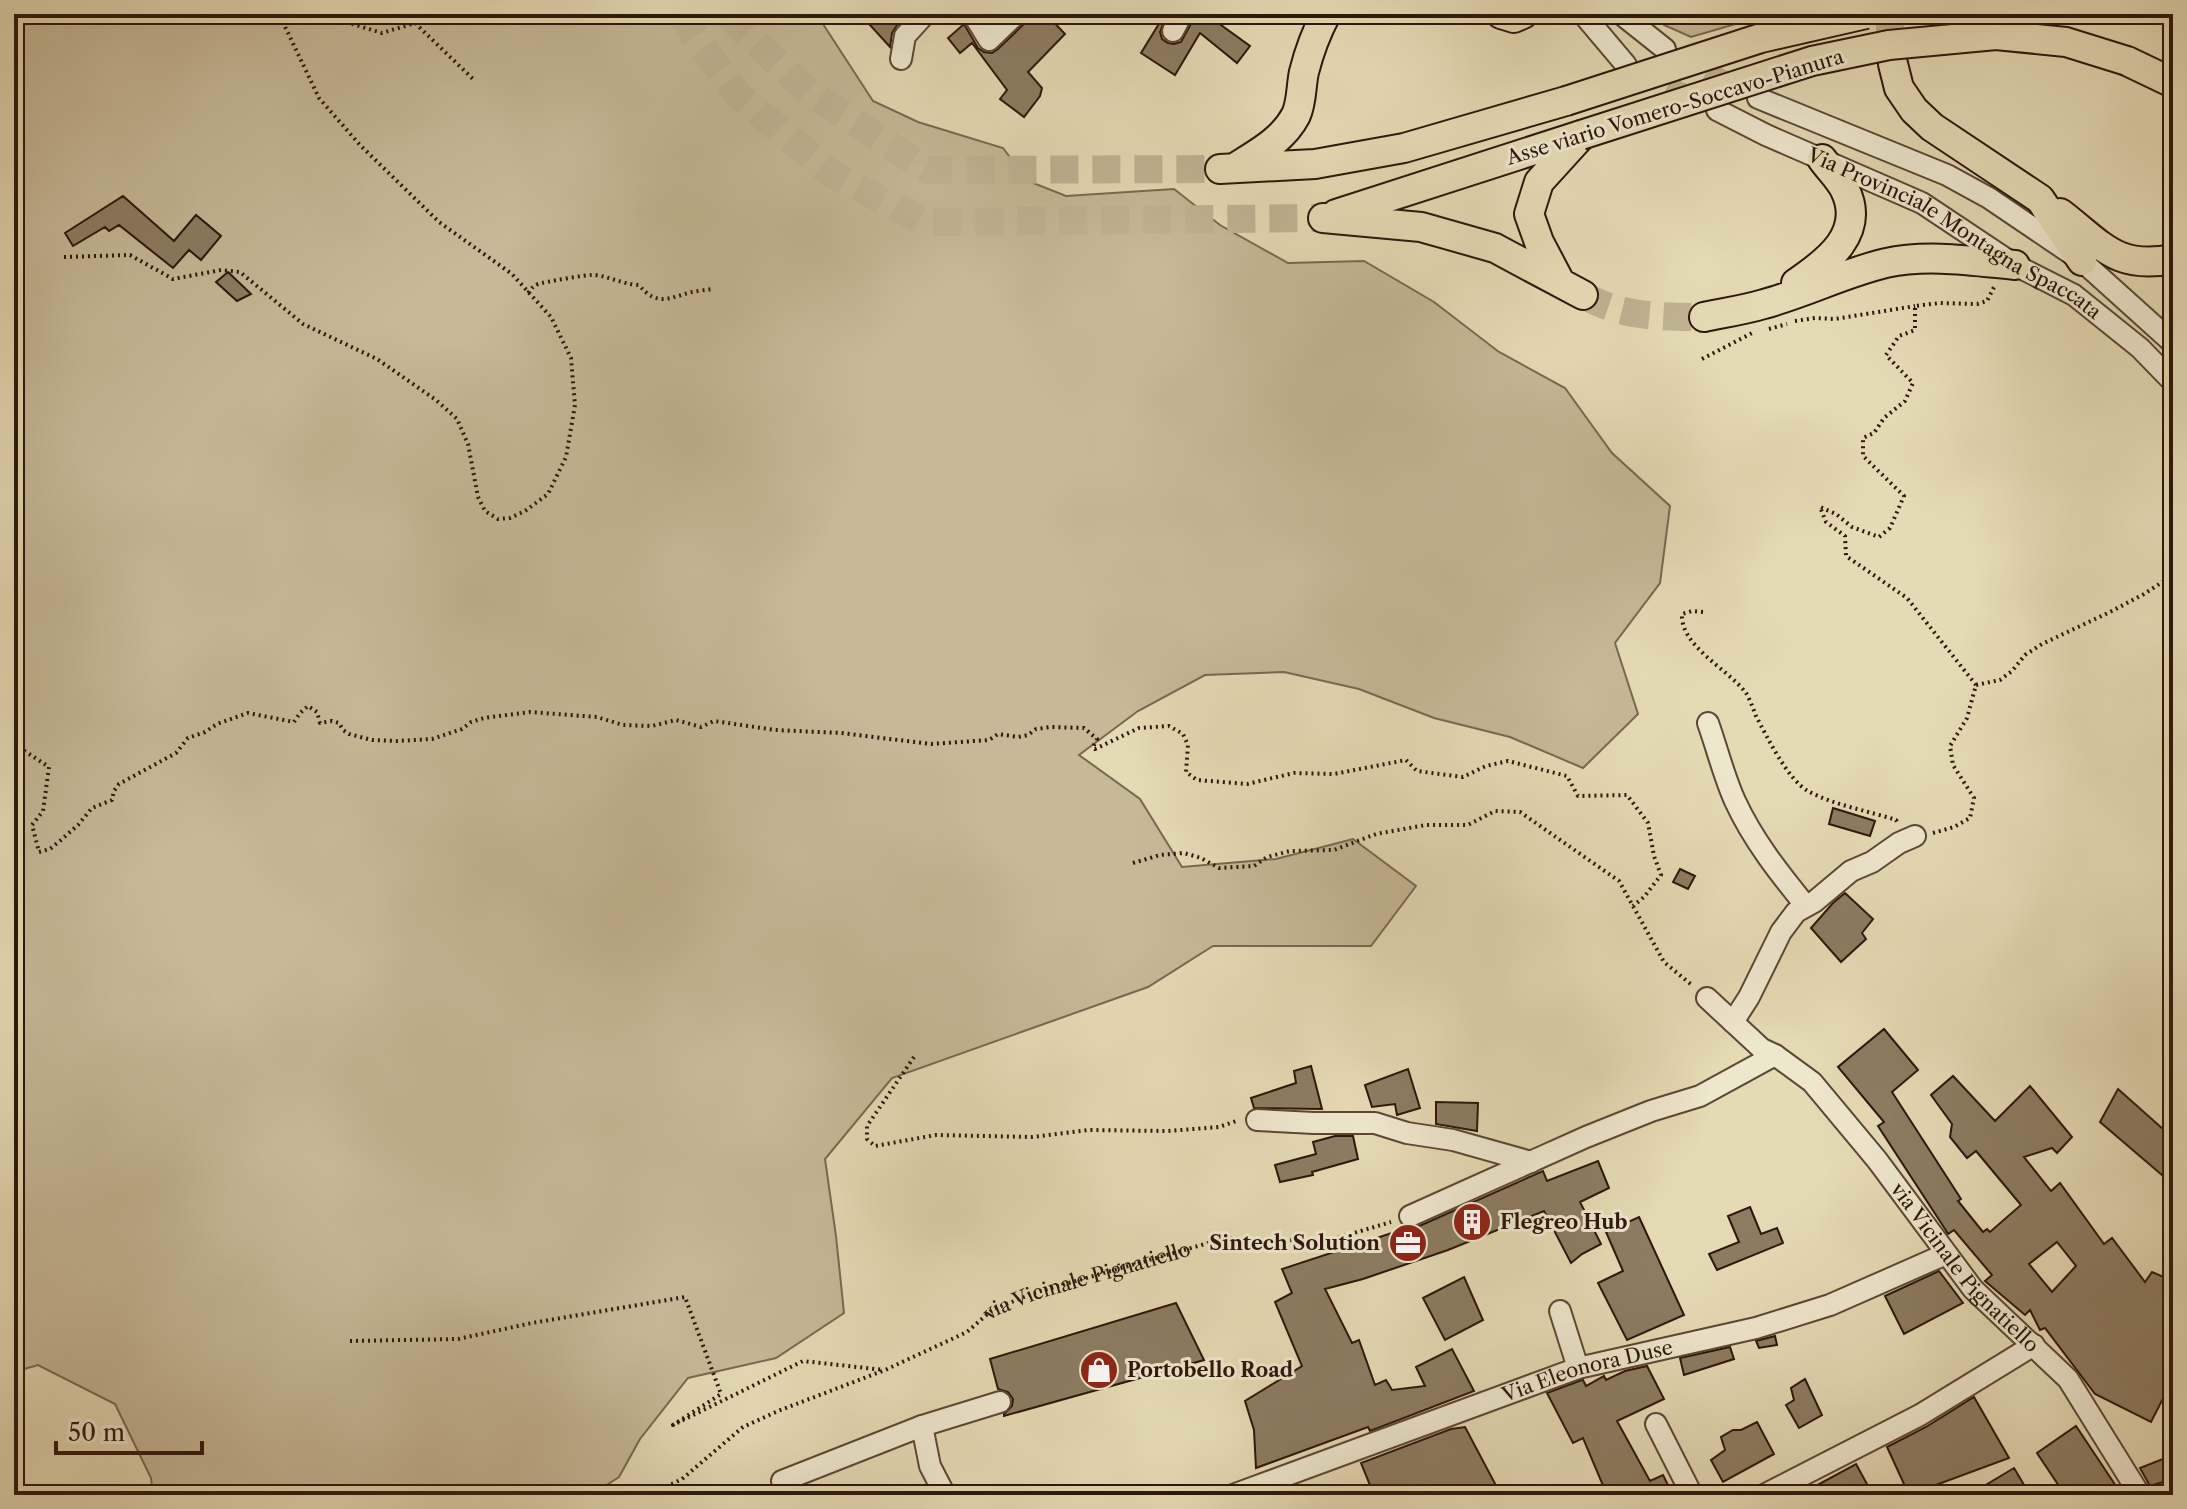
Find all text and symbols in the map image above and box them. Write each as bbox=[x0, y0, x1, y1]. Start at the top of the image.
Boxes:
street label: Asse viario Vomero-Soccavo-Pianura bbox=[1502, 44, 1847, 170]
street label: Via Provinciale Montagna Spaccata bbox=[1803, 142, 2106, 324]
street label: via Vicinale Pignatiello bbox=[1885, 1177, 2044, 1357]
building icon: Flegreo Hub bbox=[1451, 1201, 1493, 1243]
place label: Flegreo Hub bbox=[1500, 1210, 1627, 1234]
office icon: Sintech Solution bbox=[1387, 1222, 1429, 1264]
place label: Sintech Solution bbox=[1209, 1231, 1380, 1255]
street label: via Vicinale Pignatiello bbox=[977, 1237, 1193, 1325]
street label: Via Eleonora Duse bbox=[1498, 1335, 1675, 1407]
shop icon: Portobello Road bbox=[1078, 1349, 1120, 1391]
place label: Portobello Road bbox=[1127, 1358, 1294, 1382]
scale bar bbox=[56, 1405, 202, 1455]
text: 50 m bbox=[68, 1418, 125, 1447]

